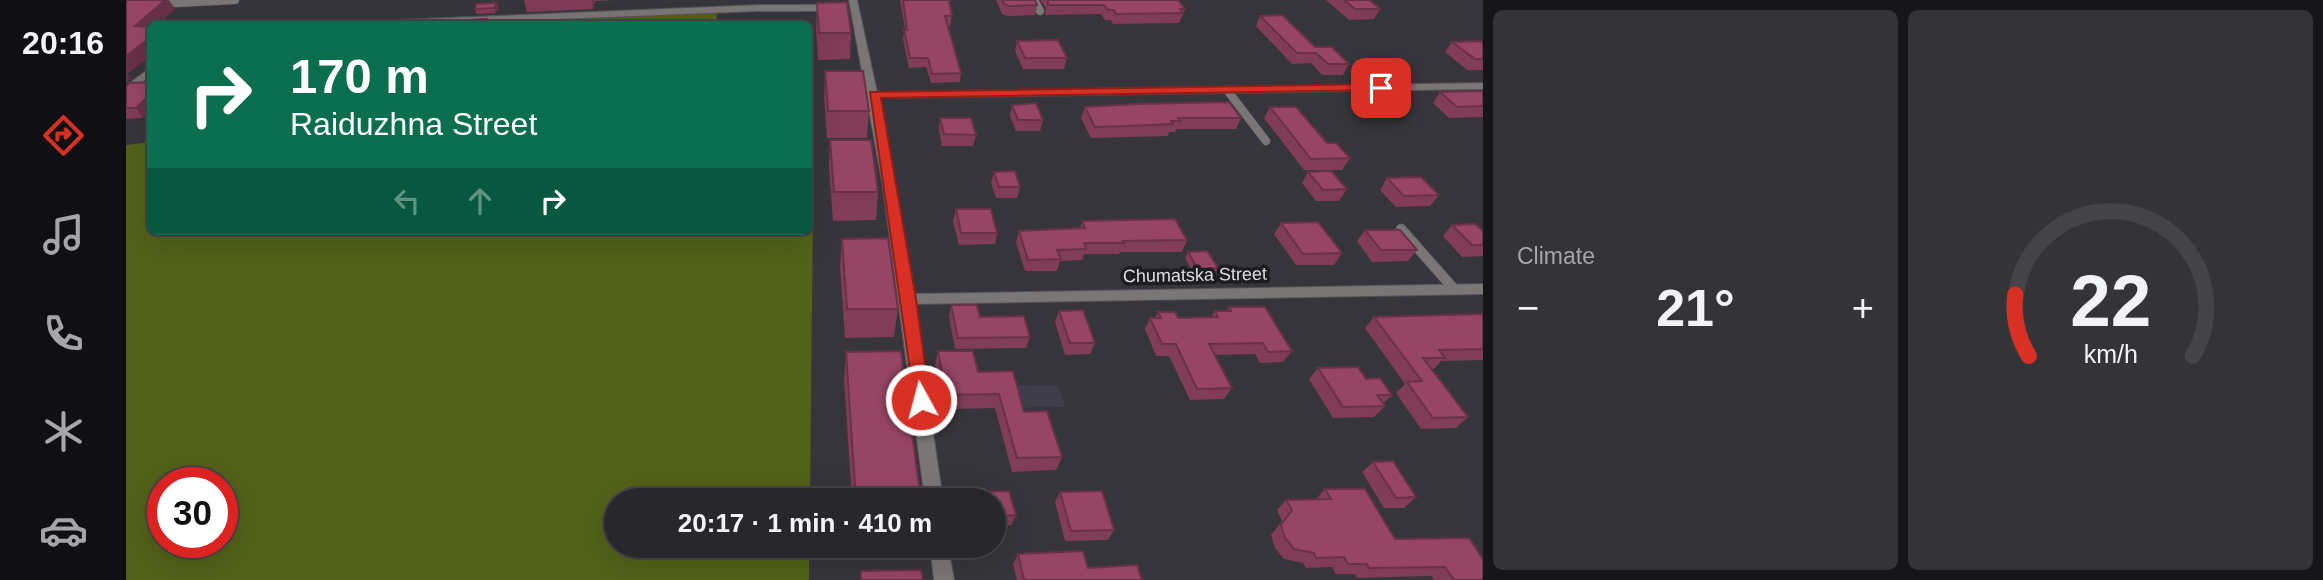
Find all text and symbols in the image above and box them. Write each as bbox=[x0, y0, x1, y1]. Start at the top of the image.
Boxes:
text: 20:16 bbox=[22, 25, 104, 61]
icon: right bbox=[175, 49, 266, 140]
text: 170 m bbox=[290, 49, 429, 103]
pin bbox=[1351, 58, 1411, 118]
icon: arrive bbox=[1362, 69, 1400, 107]
text: Raiduzhna Street bbox=[290, 106, 537, 142]
icon: directions bbox=[39, 111, 88, 160]
icon: left bbox=[388, 182, 426, 220]
icon: ahead bbox=[461, 182, 499, 220]
icon: right bbox=[534, 182, 572, 220]
icon: music bbox=[39, 210, 88, 259]
text: Climate bbox=[1517, 243, 1595, 269]
text: 22 bbox=[2070, 260, 2151, 341]
street label: Chumatska Street bbox=[1123, 264, 1267, 286]
text: 21° bbox=[1656, 279, 1735, 337]
text: − bbox=[1517, 287, 1539, 329]
text: + bbox=[1852, 287, 1874, 329]
icon: phone bbox=[39, 309, 88, 358]
text: km/h bbox=[2083, 340, 2138, 368]
position arrow bbox=[884, 363, 958, 437]
icon: climate bbox=[39, 407, 88, 456]
speed limit sign: 30 bbox=[147, 467, 238, 558]
icon: car bbox=[39, 506, 88, 555]
text: 20:17 · 1 min · 410 m bbox=[678, 508, 932, 538]

